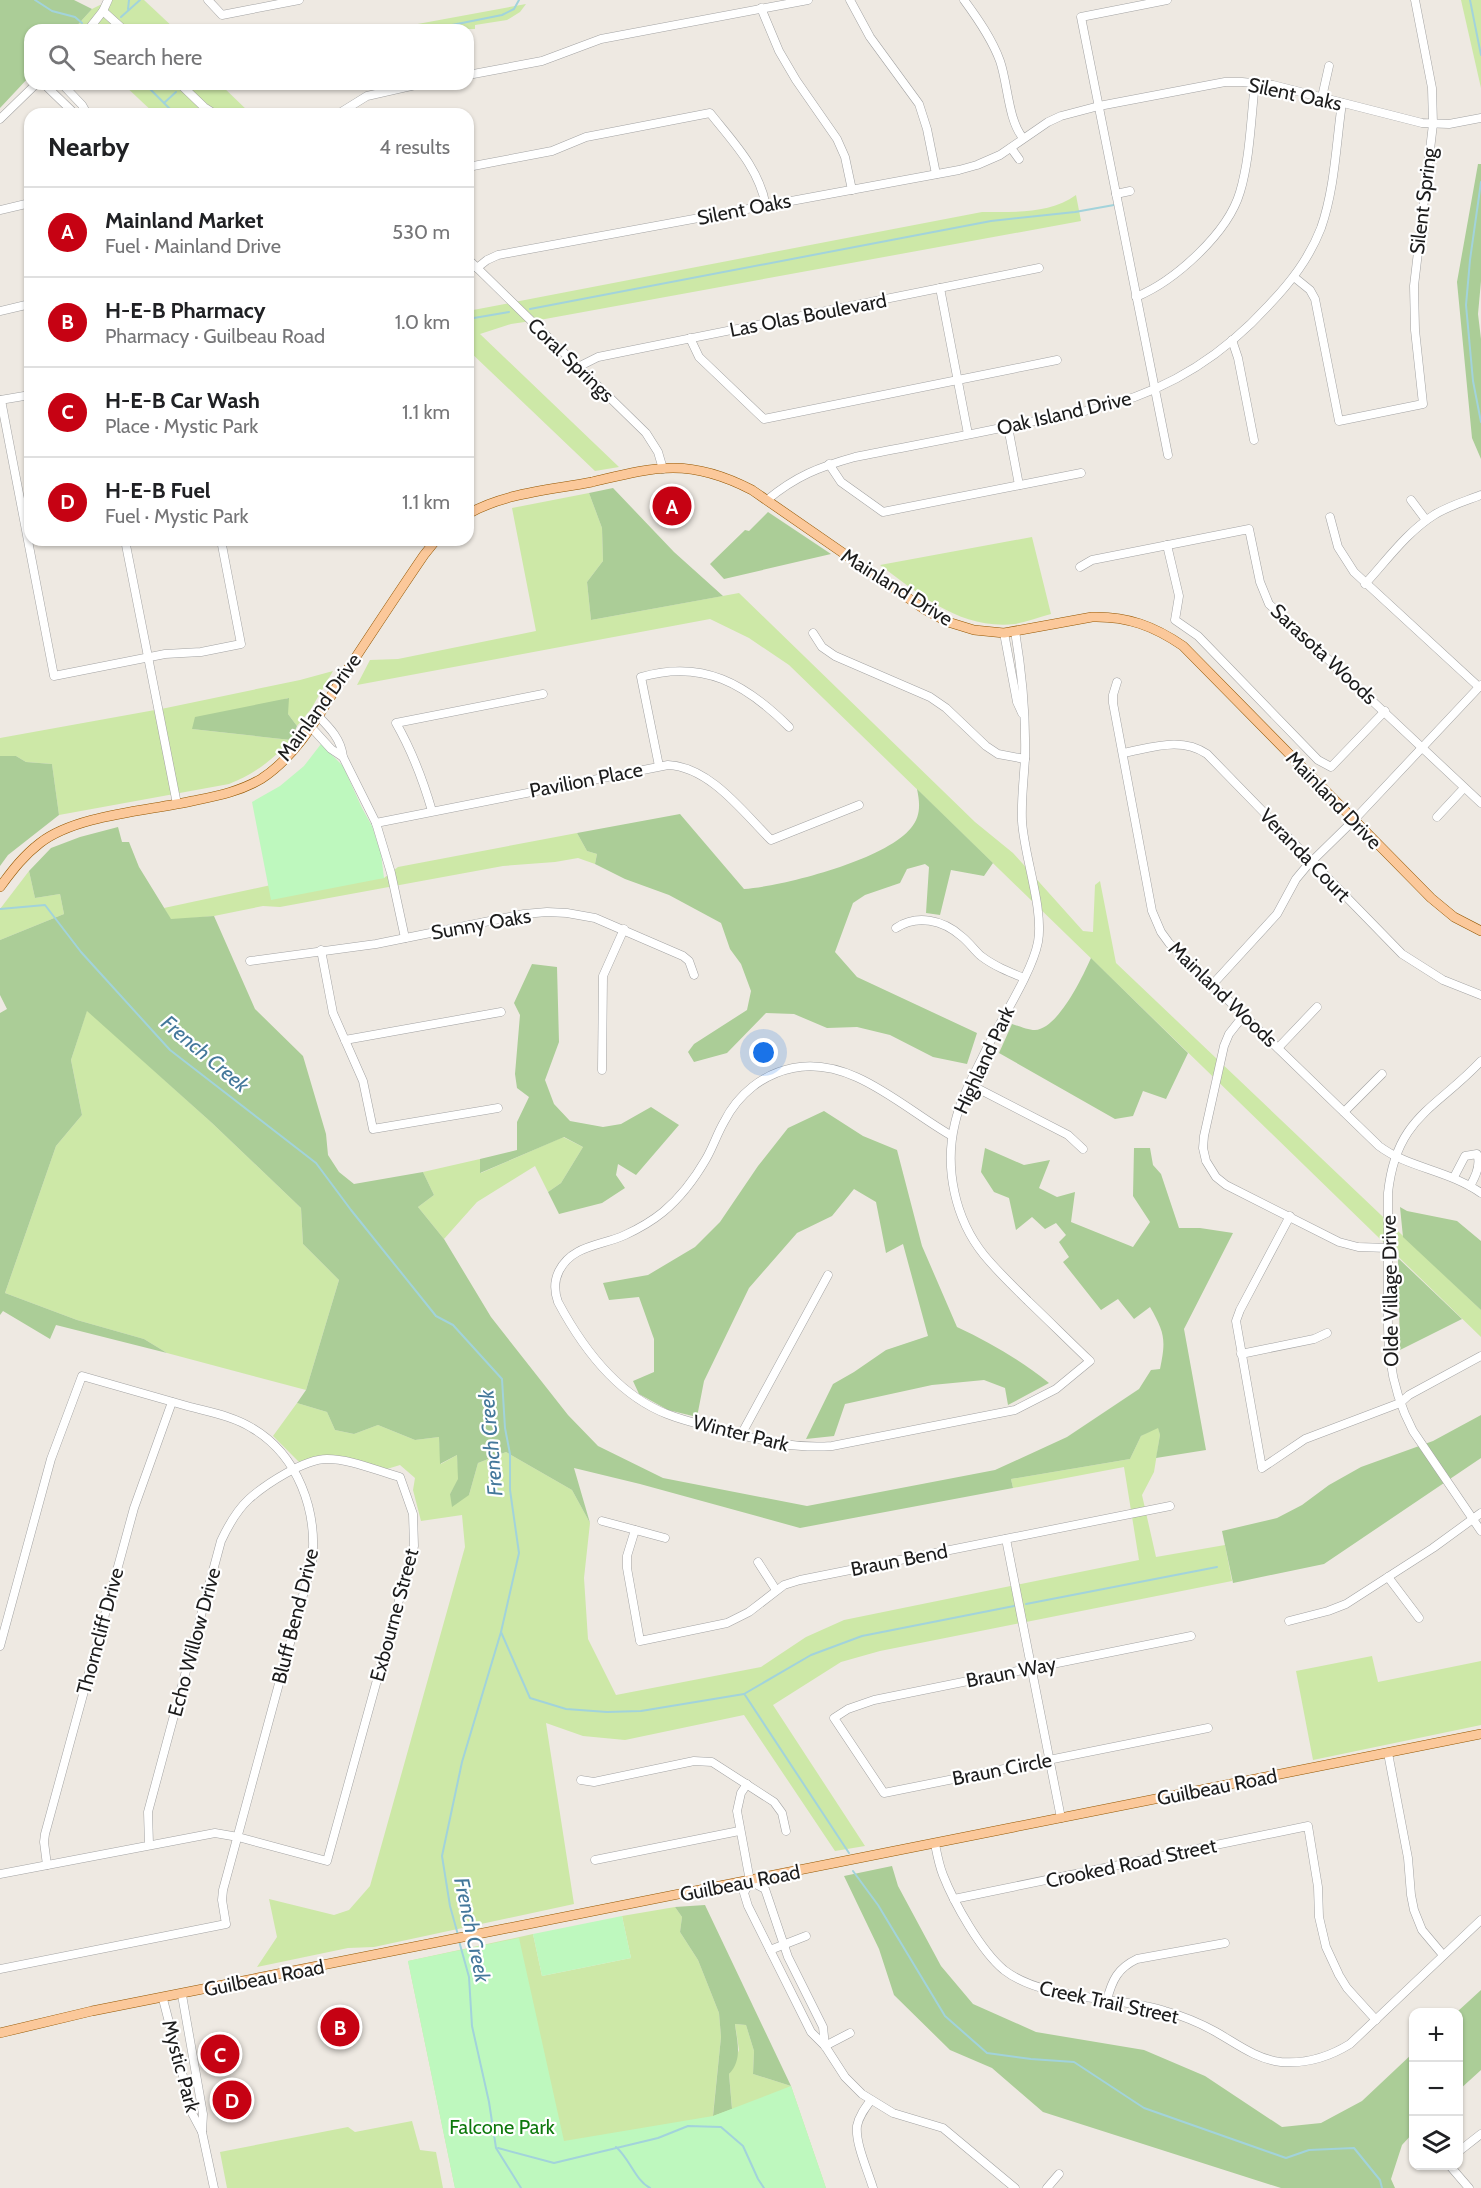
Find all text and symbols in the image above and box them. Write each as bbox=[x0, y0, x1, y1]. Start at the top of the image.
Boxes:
search box bbox=[24, 24, 474, 90]
icon: search bbox=[45, 41, 78, 74]
text: Search here bbox=[93, 44, 202, 71]
street label: Silent Oaks bbox=[1246, 72, 1344, 116]
text: Nearby bbox=[48, 131, 129, 163]
text: 4 results bbox=[379, 135, 450, 159]
street label: Silent Spring bbox=[1405, 145, 1442, 256]
street label: Silent Oaks bbox=[695, 188, 793, 230]
text: Mainland Market bbox=[105, 207, 264, 234]
text: A bbox=[61, 220, 74, 244]
text: 530 m bbox=[392, 220, 450, 244]
text: Fuel · Mainland Drive bbox=[105, 234, 281, 258]
street label: Las Olas Boulevard bbox=[727, 288, 889, 342]
text: H-E-B Pharmacy bbox=[105, 297, 266, 324]
text: B bbox=[61, 310, 74, 334]
text: 1.0 km bbox=[395, 310, 450, 334]
street label: Coral Springs bbox=[523, 313, 619, 407]
text: Pharmacy · Guilbeau Road bbox=[105, 324, 325, 348]
street label: Oak Island Drive bbox=[994, 386, 1134, 440]
text: H-E-B Car Wash bbox=[105, 387, 260, 414]
text: C bbox=[61, 400, 74, 424]
text: 1.1 km bbox=[402, 400, 450, 424]
text: Place · Mystic Park bbox=[105, 414, 258, 438]
text: H-E-B Fuel bbox=[105, 477, 211, 504]
pin: A bbox=[652, 484, 692, 528]
text: D bbox=[60, 490, 75, 514]
text: 1.1 km bbox=[402, 490, 450, 514]
text: Fuel · Mystic Park bbox=[105, 504, 249, 528]
street label: Mainland Drive bbox=[837, 543, 957, 631]
street label: Sarasota Woods bbox=[1266, 599, 1382, 709]
street label: Mainland Drive bbox=[272, 649, 366, 765]
street label: Mainland Drive bbox=[1281, 746, 1387, 854]
street label: Pavilion Place bbox=[527, 757, 645, 803]
street label: Veranda Court bbox=[1255, 804, 1355, 907]
street label: Sunny Oaks bbox=[429, 903, 533, 945]
street label: Mainland Woods bbox=[1164, 936, 1282, 1052]
street label: Highland Park bbox=[949, 1002, 1019, 1118]
water label: French Creek bbox=[156, 1010, 255, 1098]
your location bbox=[749, 1038, 778, 1067]
street label: Olde Village Drive bbox=[1377, 1215, 1403, 1367]
water label: French Creek bbox=[473, 1388, 508, 1497]
street label: Winter Park bbox=[691, 1410, 791, 1456]
street label: Braun Bend bbox=[848, 1539, 950, 1581]
street label: Bluff Bend Drive bbox=[267, 1546, 323, 1686]
street label: Exbourne Street bbox=[365, 1546, 423, 1684]
street label: Thorncliff Drive bbox=[72, 1565, 128, 1697]
street label: Echo Willow Drive bbox=[163, 1565, 225, 1719]
street label: Braun Way bbox=[964, 1652, 1058, 1692]
street label: Braun Circle bbox=[950, 1748, 1054, 1790]
street label: Guilbeau Road bbox=[1155, 1764, 1279, 1810]
street label: Crooked Road Street bbox=[1043, 1833, 1219, 1893]
street label: Guilbeau Road bbox=[678, 1860, 802, 1906]
water label: French Creek bbox=[449, 1875, 496, 1986]
street label: Guilbeau Road bbox=[202, 1955, 326, 2001]
street label: Creek Trail Street bbox=[1037, 1976, 1181, 2029]
pin: B bbox=[320, 2004, 360, 2050]
map controls bbox=[1409, 2008, 1463, 2170]
button: + bbox=[1409, 2008, 1463, 2062]
street label: Mystic Park bbox=[157, 2017, 205, 2115]
pin: C bbox=[200, 2032, 240, 2076]
button: − bbox=[1409, 2062, 1463, 2116]
pin: D bbox=[212, 2078, 252, 2122]
park label: Falcone Park bbox=[449, 2115, 555, 2139]
button: layers bbox=[1409, 2116, 1463, 2170]

